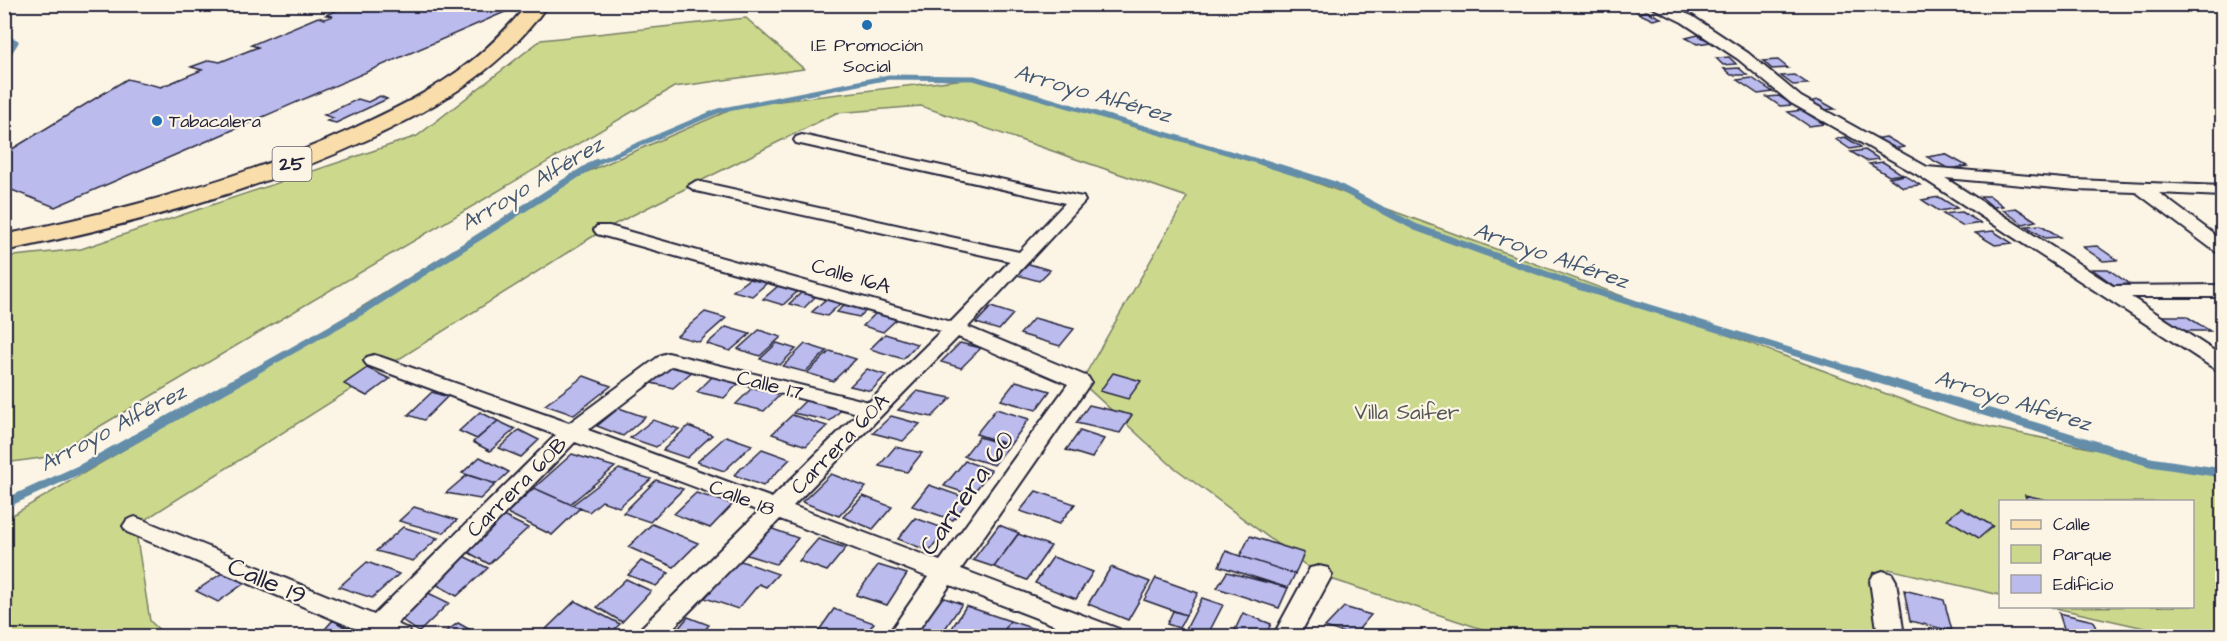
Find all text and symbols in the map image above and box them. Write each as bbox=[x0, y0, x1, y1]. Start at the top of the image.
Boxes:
marker: I.E Promoción Social bbox=[860, 18, 874, 32]
place label: I.E Promoción Social bbox=[811, 33, 923, 79]
water label: Arroyo Alférez bbox=[1011, 57, 1176, 132]
place label: Tabacalera bbox=[169, 109, 261, 134]
marker: Tabacalera bbox=[150, 114, 164, 128]
water label: Arroyo Alférez bbox=[455, 129, 611, 240]
road number: 25 bbox=[272, 147, 312, 181]
water label: Arroyo Alférez bbox=[1469, 215, 1633, 298]
street label: Calle 16A bbox=[808, 251, 895, 301]
street label: Calle 17 bbox=[734, 363, 806, 407]
water label: Arroyo Alférez bbox=[1931, 363, 2096, 441]
water label: Arroyo Alférez bbox=[34, 376, 193, 480]
street label: Carrera 60A bbox=[784, 387, 896, 501]
park label: Villa Saifer bbox=[1355, 398, 1460, 427]
street label: Carrera 60 bbox=[911, 423, 1023, 563]
street label: Carrera 60B bbox=[460, 430, 574, 544]
street label: Calle 18 bbox=[705, 472, 779, 524]
legend bbox=[1999, 500, 2194, 608]
text: Calle bbox=[2053, 512, 2091, 537]
text: Parque bbox=[2053, 542, 2112, 567]
street label: Calle 19 bbox=[222, 548, 312, 614]
text: Edificio bbox=[2053, 572, 2113, 597]

